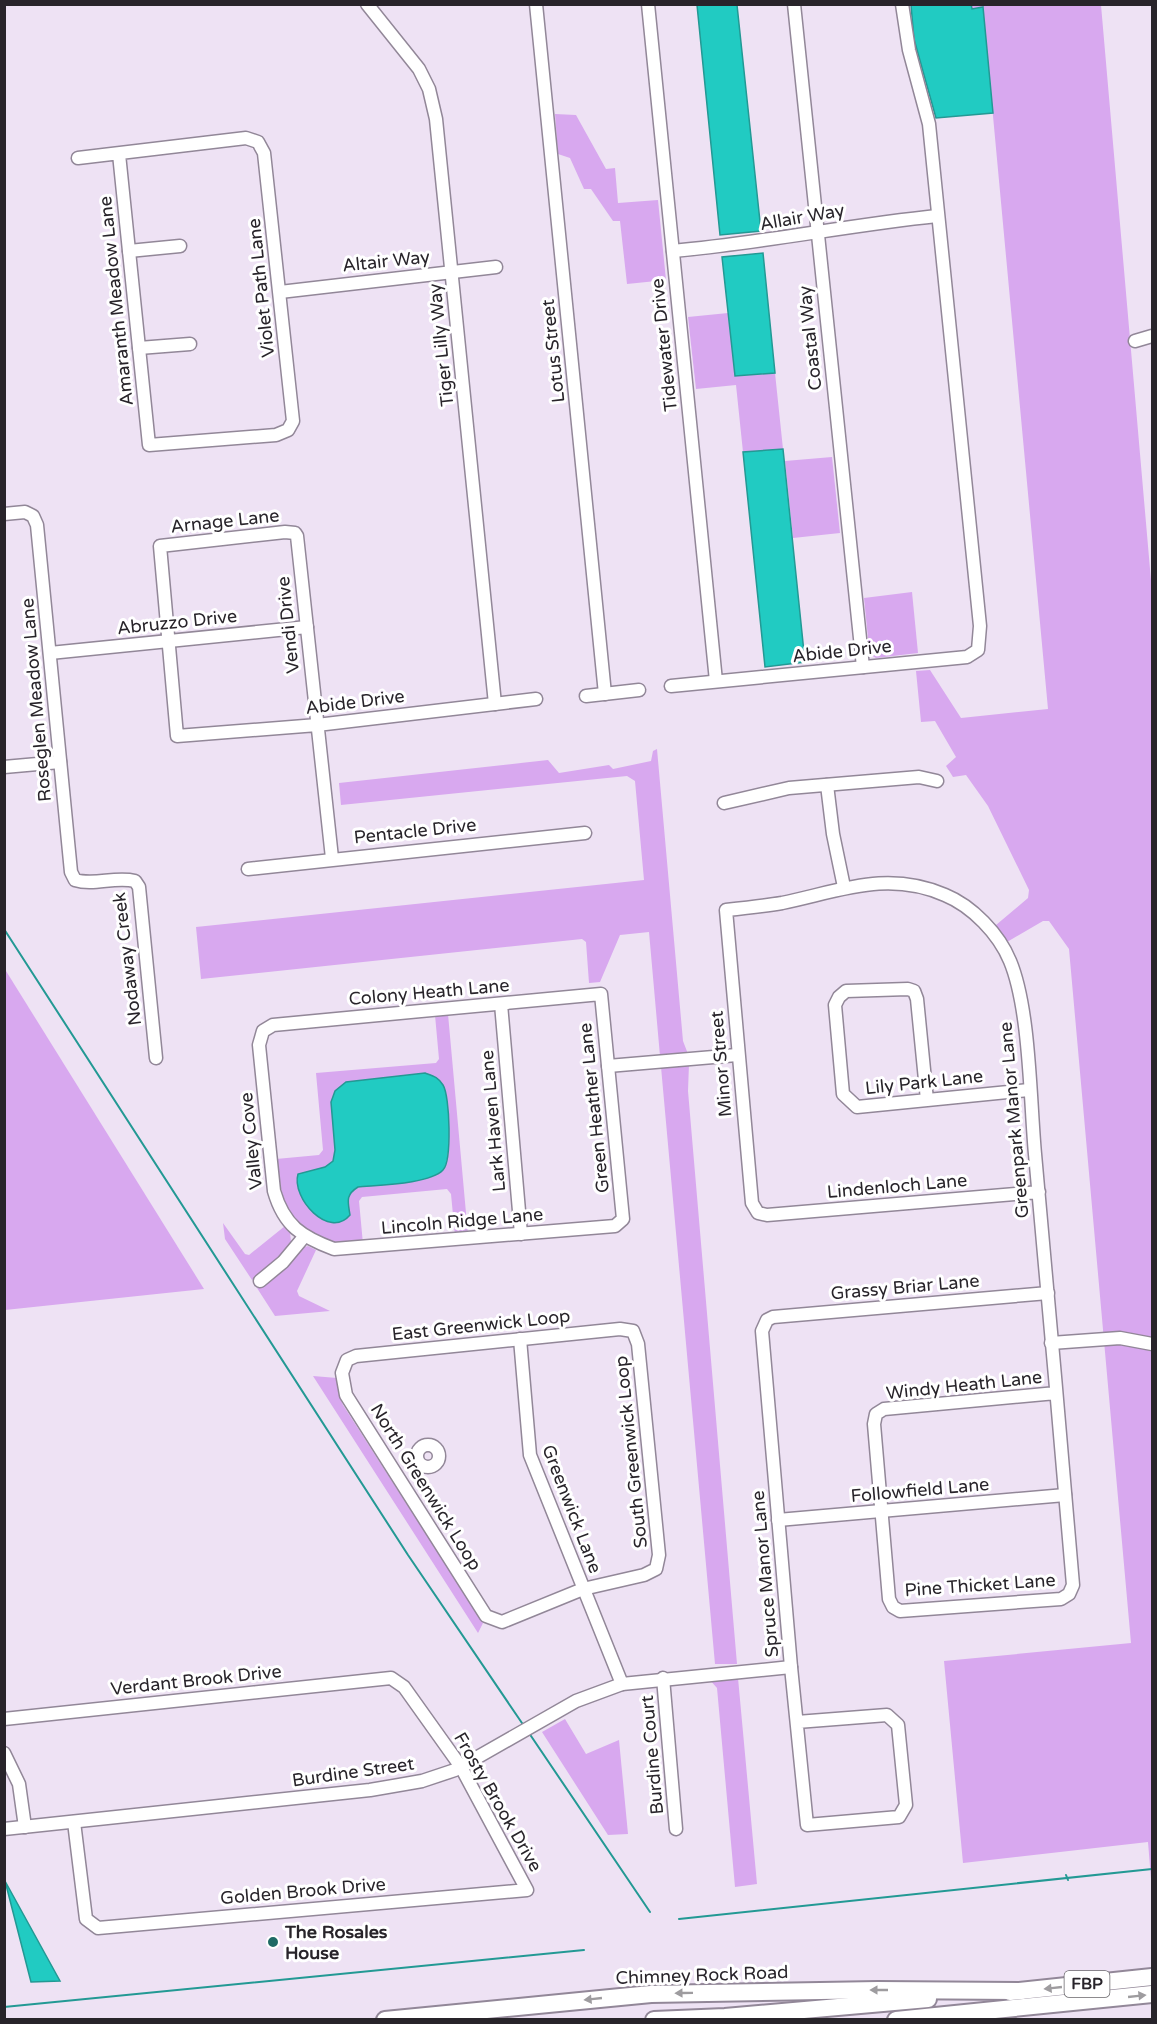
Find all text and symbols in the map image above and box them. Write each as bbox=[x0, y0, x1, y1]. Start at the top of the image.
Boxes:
street label: Amaranth Meadow Lane bbox=[94, 195, 138, 407]
street label: Allair Way bbox=[758, 199, 846, 235]
street label: Violet Path Lane bbox=[243, 217, 279, 359]
street label: Altair Way bbox=[341, 245, 431, 277]
street label: Tidewater Drive bbox=[646, 277, 682, 413]
street label: Tiger Lilly Way bbox=[424, 282, 458, 408]
street label: Coastal Way bbox=[794, 284, 826, 391]
street label: Lotus Street bbox=[537, 298, 569, 404]
street label: Arnage Lane bbox=[170, 504, 280, 538]
street label: Vendi Drive bbox=[272, 575, 304, 675]
street label: Roseglen Meadow Lane bbox=[16, 597, 56, 803]
street label: Abruzzo Drive bbox=[116, 605, 238, 639]
street label: Abide Drive bbox=[791, 635, 893, 667]
street label: Abide Drive bbox=[304, 685, 406, 719]
street label: Pentacle Drive bbox=[353, 814, 477, 848]
street label: Nodaway Creek bbox=[108, 891, 146, 1027]
street label: Colony Heath Lane bbox=[348, 974, 510, 1010]
street label: Minor Street bbox=[705, 1010, 737, 1118]
street label: Greenpark Manor Lane bbox=[994, 1021, 1034, 1219]
street label: Green Heather Lane bbox=[574, 1022, 614, 1194]
street label: Lark Haven Lane bbox=[476, 1049, 510, 1193]
street label: Lily Park Lane bbox=[864, 1065, 984, 1099]
street label: Valley Cove bbox=[235, 1091, 267, 1191]
street label: Lindenloch Lane bbox=[826, 1169, 968, 1203]
street label: Lincoln Ridge Lane bbox=[380, 1203, 544, 1239]
street label: Grassy Briar Lane bbox=[830, 1270, 980, 1304]
street label: East Greenwick Loop bbox=[391, 1305, 571, 1345]
street label: South Greenwick Loop bbox=[610, 1355, 652, 1549]
street label: Windy Heath Lane bbox=[885, 1366, 1043, 1404]
street label: North Greenwick Loop bbox=[366, 1400, 486, 1574]
street label: Greenwick Lane bbox=[537, 1442, 607, 1576]
street label: Followfield Lane bbox=[850, 1473, 990, 1507]
street label: Spruce Manor Lane bbox=[747, 1490, 783, 1658]
street label: Pine Thicket Lane bbox=[904, 1569, 1056, 1601]
street label: Verdant Brook Drive bbox=[109, 1660, 283, 1700]
street label: Burdine Court bbox=[636, 1694, 668, 1815]
street label: Frosty Brook Drive bbox=[449, 1728, 547, 1876]
street label: Burdine Street bbox=[291, 1753, 416, 1791]
street label: Golden Brook Drive bbox=[219, 1873, 387, 1909]
place label: The Rosales House bbox=[284, 1921, 388, 1964]
marker: The Rosales House bbox=[266, 1935, 280, 1949]
street label: Chimney Rock Road bbox=[615, 1961, 789, 1989]
road number: FBP bbox=[1064, 1971, 1110, 1997]
one-way arrow bbox=[1043, 1983, 1062, 1993]
one-way arrow bbox=[869, 1985, 888, 1995]
one-way arrow bbox=[674, 1988, 693, 1998]
one-way arrow bbox=[1127, 1991, 1146, 2001]
one-way arrow bbox=[583, 1994, 602, 2004]

